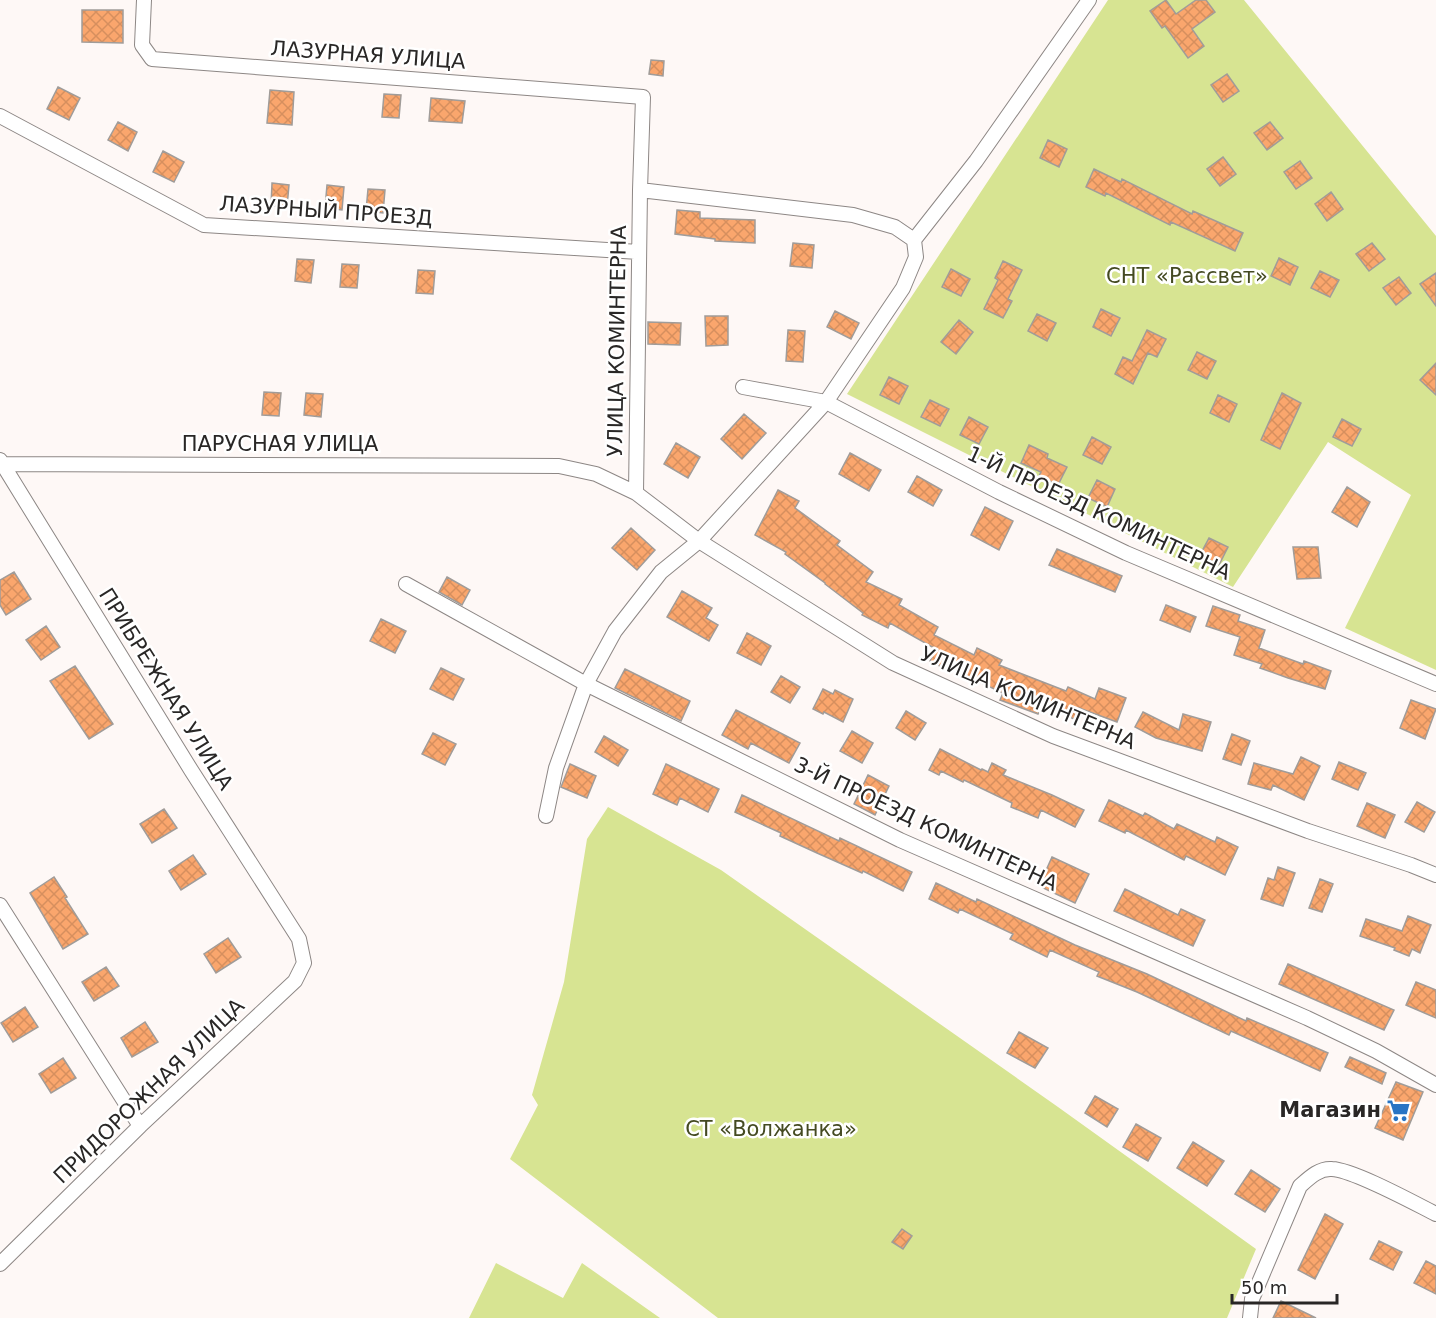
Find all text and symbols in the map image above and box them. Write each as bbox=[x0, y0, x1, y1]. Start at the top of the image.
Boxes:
street label: ЛАЗУРНАЯ УЛИЦА bbox=[270, 36, 467, 74]
street label: ЛАЗУРНЫЙ ПРОЕЗД bbox=[218, 191, 434, 230]
street label: УЛИЦА КОМИНТЕРНА bbox=[603, 224, 631, 457]
park label: СНТ «Рассвет» bbox=[1106, 264, 1268, 288]
street label: ПАРУСНАЯ УЛИЦА bbox=[182, 432, 379, 456]
street label: 1-Й ПРОЕЗД КОМИНТЕРНА bbox=[963, 440, 1236, 585]
street label: ПРИБРЕЖНАЯ УЛИЦА bbox=[94, 584, 238, 795]
street label: УЛИЦА КОМИНТЕРНА bbox=[917, 642, 1140, 755]
street label: 3-Й ПРОЕЗД КОМИНТЕРНА bbox=[790, 751, 1063, 896]
street label: ПРИДОРОЖНАЯ УЛИЦА bbox=[49, 993, 250, 1188]
supermarket icon: Магазин bbox=[1386, 1097, 1412, 1123]
place label: Магазин bbox=[1279, 1098, 1381, 1122]
park label: СТ «Волжанка» bbox=[685, 1117, 857, 1141]
scale bar bbox=[1232, 1267, 1337, 1305]
text: 50 m bbox=[1241, 1277, 1287, 1298]

